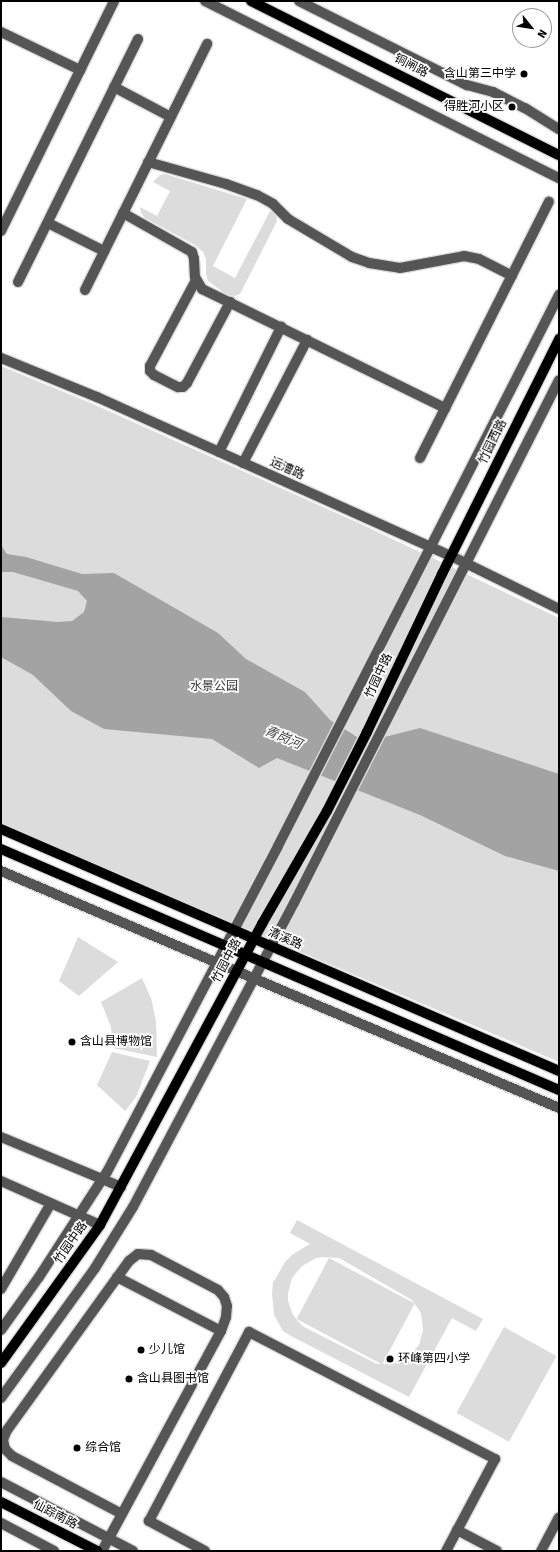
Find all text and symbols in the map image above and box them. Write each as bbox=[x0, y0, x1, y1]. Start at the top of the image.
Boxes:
north arrow bbox=[512, 8, 552, 48]
text: N bbox=[535, 27, 549, 40]
street label: 铜闸路 bbox=[392, 51, 430, 81]
place label: 含山第三中学 bbox=[444, 67, 516, 81]
marker: 含山第三中学 bbox=[519, 69, 529, 79]
place label: 得胜河小区 bbox=[444, 100, 504, 114]
marker: 得胜河小区 bbox=[507, 102, 517, 112]
street label: 竹园西路 bbox=[476, 417, 510, 467]
street label: 运漕路 bbox=[268, 455, 306, 483]
street label: 竹园中路 bbox=[362, 651, 396, 701]
park label: 水景公园 bbox=[190, 680, 238, 694]
water label: 青岗河 bbox=[262, 723, 304, 753]
street label: 清溪路 bbox=[266, 925, 304, 953]
street label: 竹园中路 bbox=[209, 936, 245, 986]
place label: 含山县博物馆 bbox=[80, 1035, 152, 1049]
marker: 含山县博物馆 bbox=[67, 1037, 77, 1047]
street label: 竹园中路 bbox=[51, 1219, 91, 1267]
place label: 少儿馆 bbox=[149, 1343, 185, 1357]
marker: 少儿馆 bbox=[136, 1345, 146, 1355]
place label: 环峰第四小学 bbox=[398, 1352, 470, 1366]
marker: 环峰第四小学 bbox=[385, 1354, 395, 1364]
place label: 含山县图书馆 bbox=[137, 1372, 209, 1386]
marker: 含山县图书馆 bbox=[124, 1374, 134, 1384]
place label: 综合馆 bbox=[85, 1441, 121, 1455]
marker: 综合馆 bbox=[72, 1443, 82, 1453]
street label: 仙踪南路 bbox=[30, 1498, 80, 1532]

